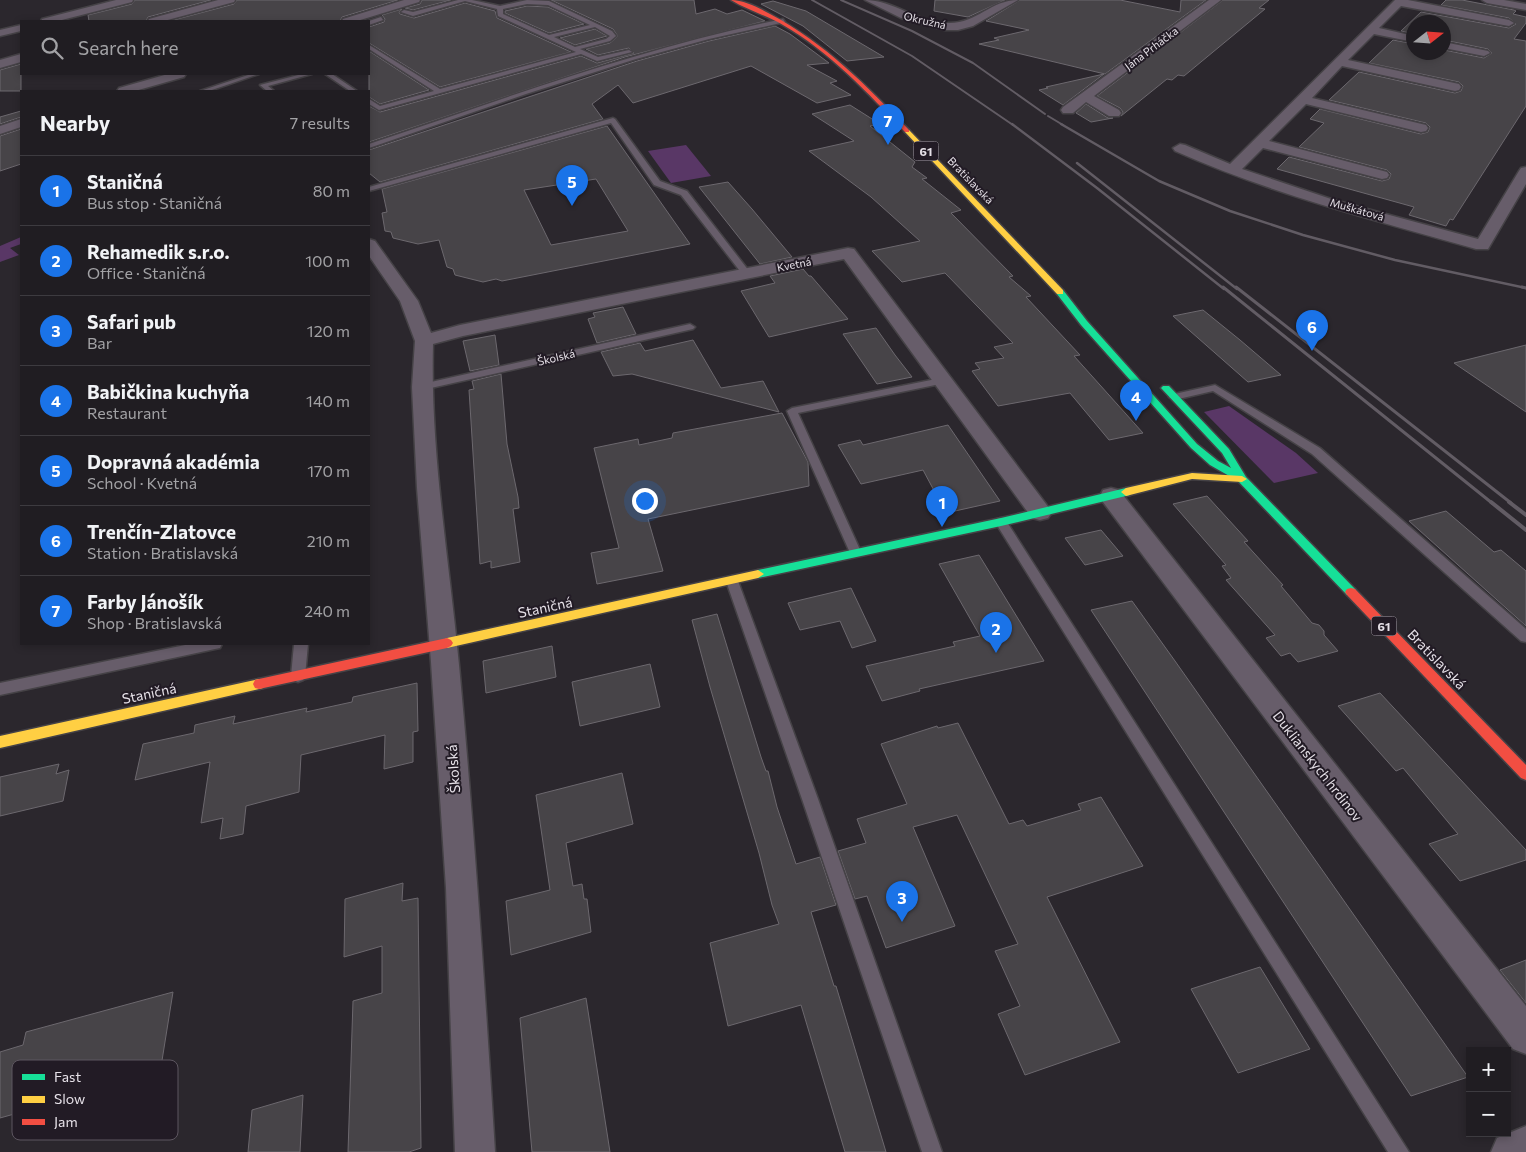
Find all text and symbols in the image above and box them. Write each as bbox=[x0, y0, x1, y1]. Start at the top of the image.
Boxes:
street label: Okružná bbox=[903, 9, 947, 31]
north arrow bbox=[1406, 15, 1451, 60]
search box bbox=[20, 20, 370, 75]
street label: Jána Prháčka bbox=[1122, 24, 1181, 73]
icon: search bbox=[38, 34, 66, 62]
text: Search here bbox=[78, 36, 178, 59]
pin: 7 bbox=[872, 104, 904, 145]
text: Nearby bbox=[40, 110, 110, 135]
text: 7 results bbox=[290, 113, 350, 132]
road number: 61 bbox=[914, 142, 938, 160]
street label: Bratislavská bbox=[945, 154, 997, 206]
pin: 5 bbox=[556, 165, 588, 206]
text: Staničná bbox=[87, 170, 163, 193]
text: 1 bbox=[52, 181, 60, 200]
text: 80 m bbox=[313, 181, 350, 200]
text: Bus stop · Staničná bbox=[87, 193, 222, 212]
street label: Muškátová bbox=[1329, 195, 1385, 223]
text: Rehamedik s.r.o. bbox=[87, 240, 229, 263]
text: 2 bbox=[51, 251, 61, 270]
text: 100 m bbox=[305, 251, 350, 270]
street label: Kvetná bbox=[776, 254, 812, 274]
text: Office · Staničná bbox=[87, 263, 206, 282]
text: Safari pub bbox=[87, 310, 176, 333]
pin: 6 bbox=[1296, 310, 1328, 351]
text: 3 bbox=[51, 321, 61, 340]
text: 120 m bbox=[307, 321, 350, 340]
text: Bar bbox=[87, 333, 112, 352]
street label: Školská bbox=[536, 345, 576, 368]
text: Babičkina kuchyňa bbox=[87, 380, 249, 403]
pin: 4 bbox=[1120, 380, 1152, 421]
text: 4 bbox=[51, 391, 61, 410]
text: 140 m bbox=[306, 391, 350, 410]
text: Restaurant bbox=[87, 403, 167, 422]
text: Dopravná akadémia bbox=[87, 450, 260, 473]
text: 5 bbox=[51, 461, 61, 480]
text: 170 m bbox=[307, 461, 350, 480]
text: School · Kvetná bbox=[87, 473, 197, 492]
pin: 1 bbox=[926, 486, 958, 527]
your location bbox=[632, 488, 658, 514]
text: Trenčín-Zlatovce bbox=[87, 520, 236, 543]
text: 6 bbox=[51, 531, 61, 550]
text: 210 m bbox=[307, 531, 350, 550]
text: Station · Bratislavská bbox=[87, 543, 238, 562]
text: Farby Jánošík bbox=[87, 590, 204, 613]
street label: Staničná bbox=[516, 593, 574, 621]
text: 7 bbox=[52, 601, 60, 620]
text: 240 m bbox=[304, 601, 350, 620]
pin: 2 bbox=[980, 612, 1012, 653]
text: Shop · Bratislavská bbox=[87, 613, 222, 632]
road number: 61 bbox=[1372, 616, 1396, 636]
street label: Bratislavská bbox=[1404, 626, 1470, 692]
street label: Staničná bbox=[120, 679, 178, 707]
street label: Duklianskych hrdinov bbox=[1270, 708, 1366, 824]
street label: Školská bbox=[443, 744, 463, 794]
pin: 3 bbox=[886, 881, 918, 922]
map controls bbox=[1466, 1047, 1511, 1137]
button: + bbox=[1466, 1047, 1511, 1092]
legend bbox=[12, 1060, 178, 1140]
text: Fast bbox=[54, 1068, 81, 1085]
text: Slow bbox=[54, 1090, 85, 1107]
button: − bbox=[1466, 1092, 1511, 1137]
text: Jam bbox=[54, 1113, 78, 1130]

